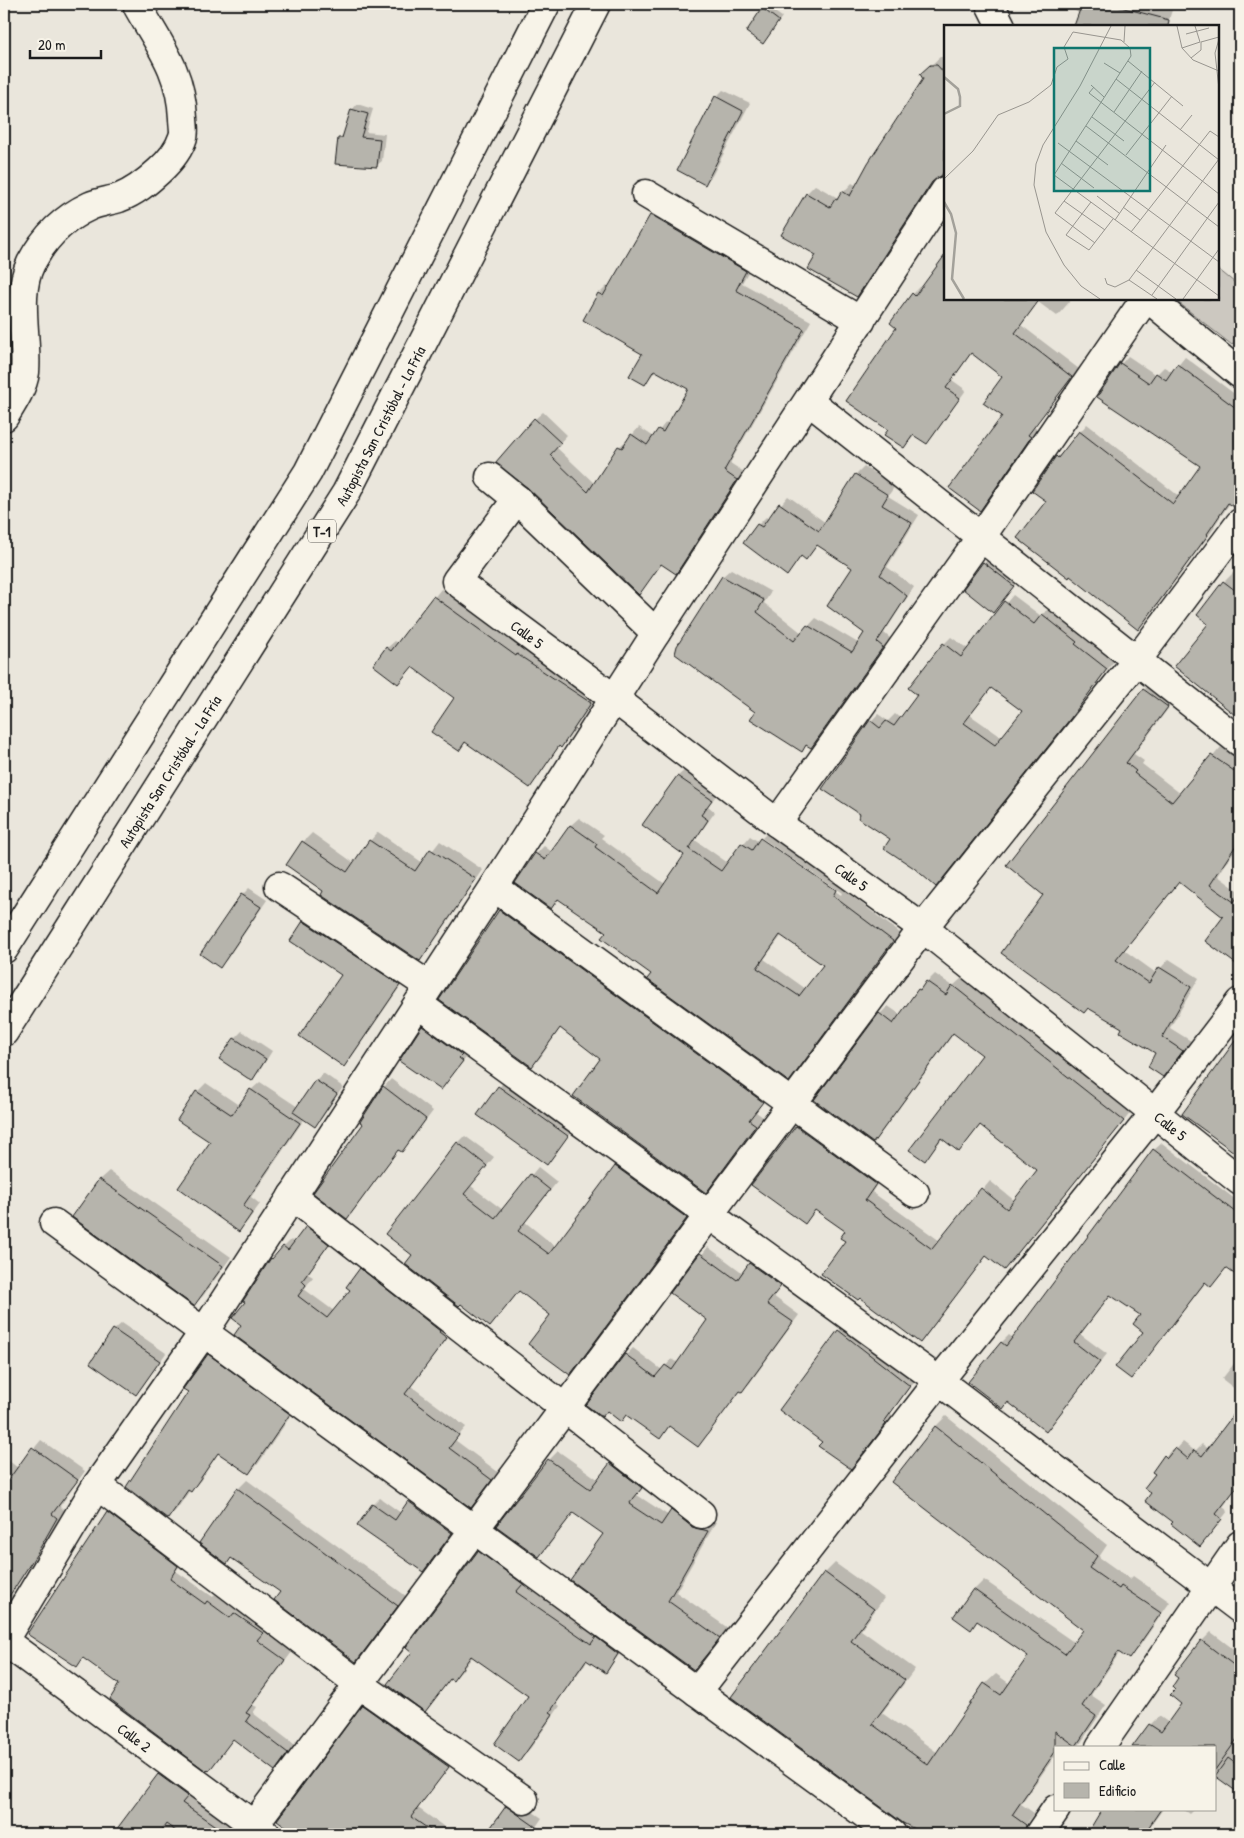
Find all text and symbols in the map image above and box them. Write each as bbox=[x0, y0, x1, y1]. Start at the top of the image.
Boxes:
inset map bbox=[944, 25, 1219, 300]
scale bar bbox=[30, 28, 101, 60]
text: 20 m bbox=[38, 34, 65, 55]
street label: Autopista San Cristóbal - La Fría bbox=[330, 342, 430, 509]
road number: T-1 bbox=[308, 520, 336, 542]
street label: Calle 5 bbox=[506, 615, 549, 654]
street label: Autopista San Cristóbal - La Fría bbox=[113, 691, 226, 851]
street label: Calle 5 bbox=[831, 857, 873, 896]
street label: Calle 5 bbox=[1150, 1106, 1192, 1146]
street label: Calle 2 bbox=[113, 1718, 156, 1757]
legend bbox=[1054, 1746, 1216, 1810]
text: Calle bbox=[1099, 1754, 1126, 1775]
text: Edificio bbox=[1099, 1780, 1136, 1801]

